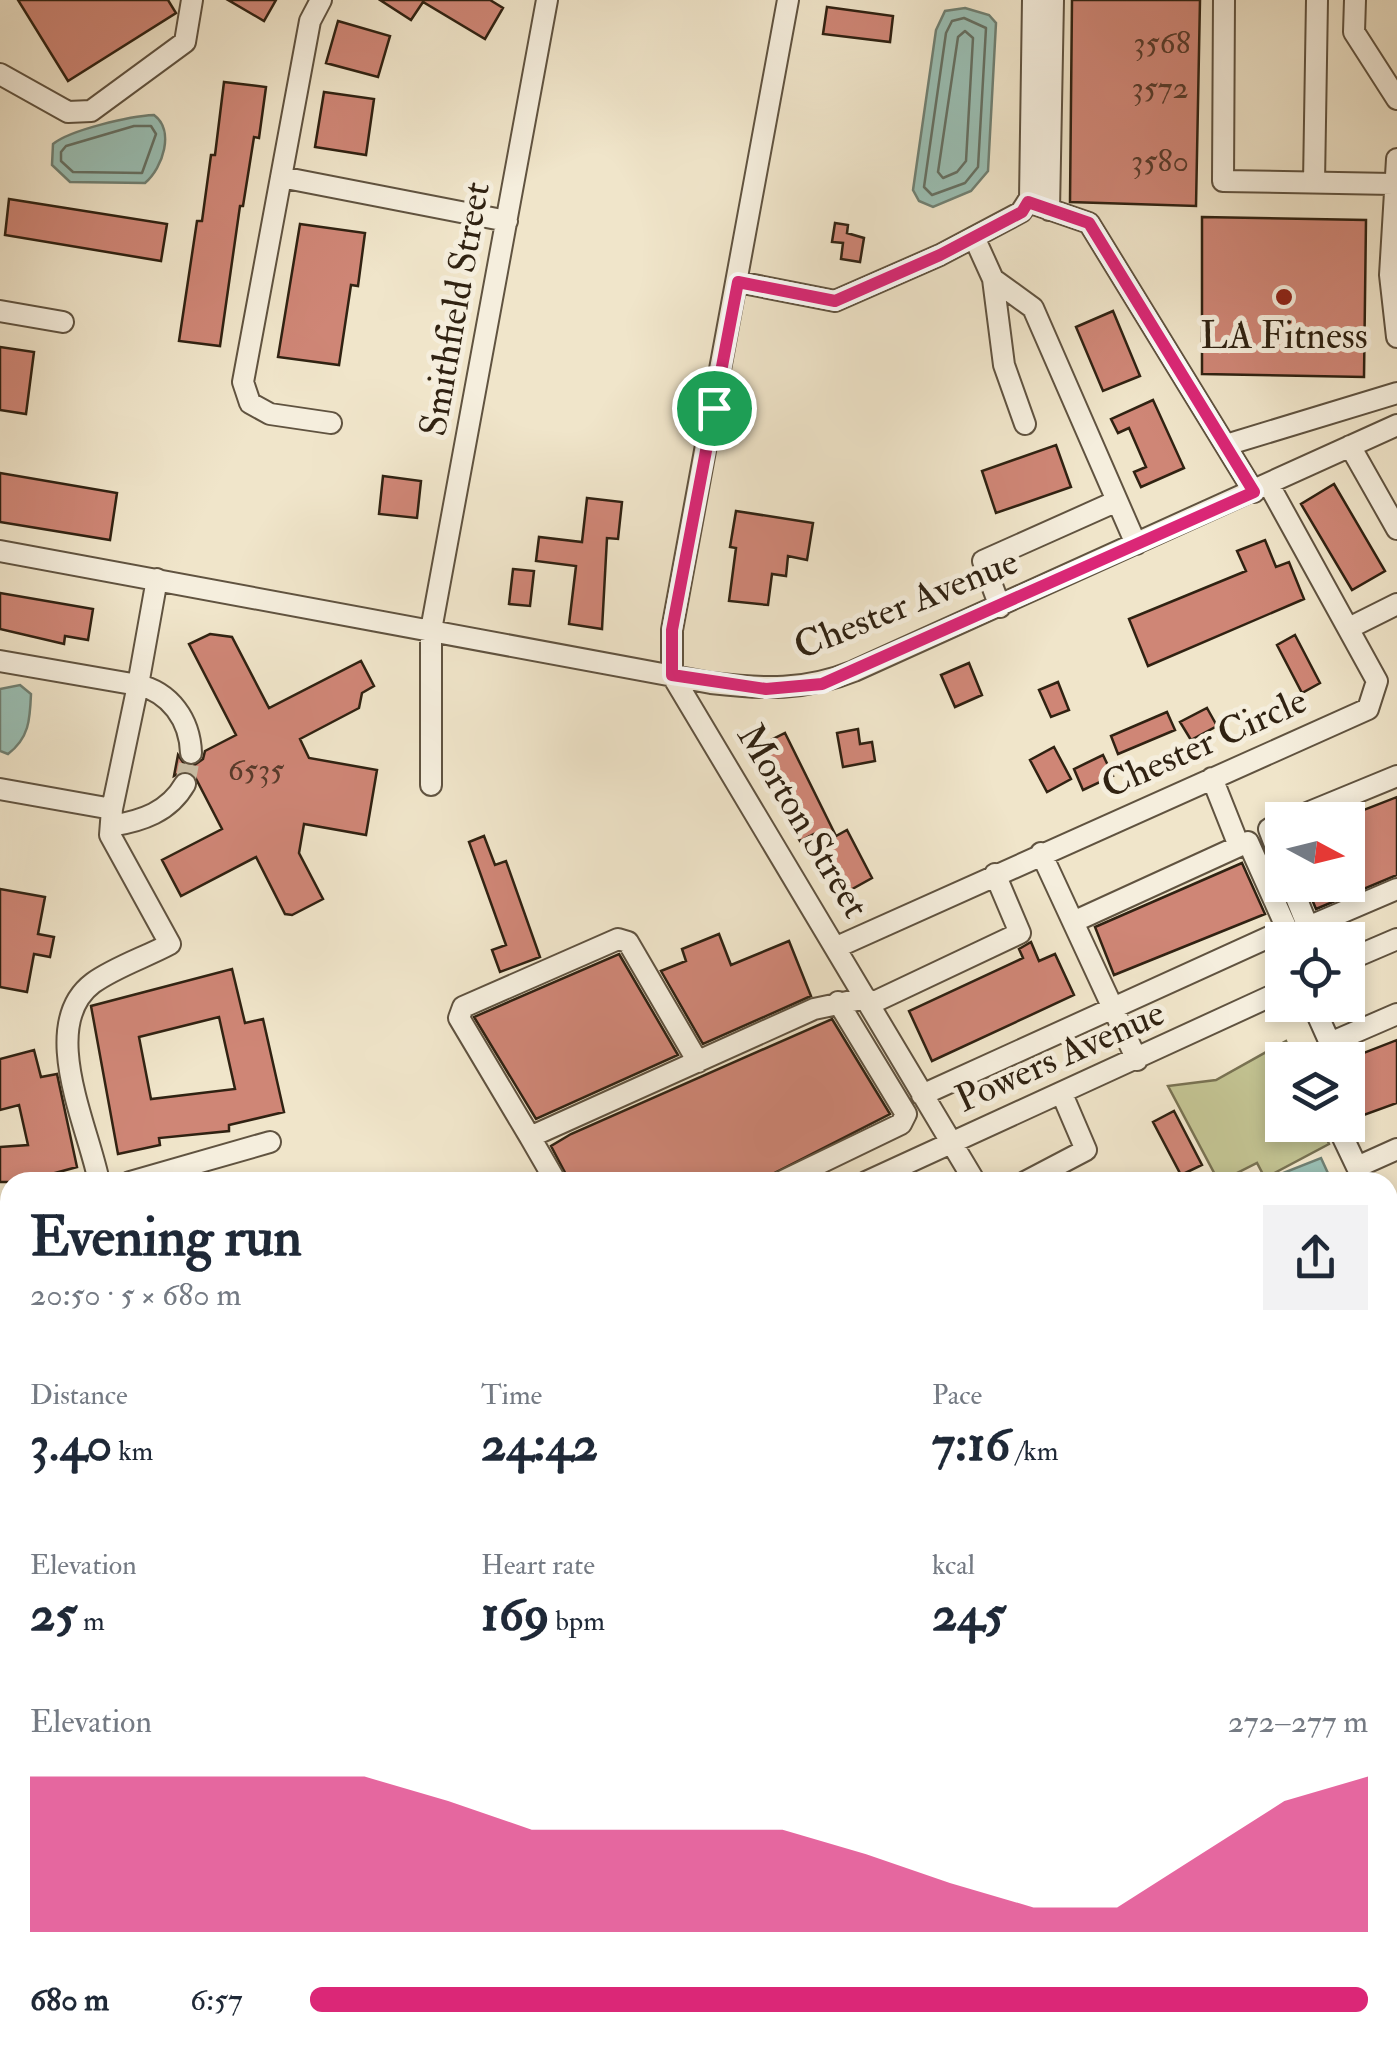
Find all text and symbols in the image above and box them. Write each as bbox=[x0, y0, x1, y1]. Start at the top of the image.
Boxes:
house number: 3568 bbox=[1133, 23, 1191, 63]
house number: 3572 bbox=[1131, 68, 1189, 108]
house number: 3580 bbox=[1131, 141, 1189, 181]
street label: Smithfield Street bbox=[409, 178, 501, 440]
marker: LA Fitness bbox=[1273, 286, 1295, 308]
place label: LA Fitness bbox=[1200, 312, 1368, 360]
pin bbox=[672, 366, 757, 451]
icon: arrive bbox=[687, 381, 742, 436]
street label: Chester Avenue bbox=[787, 537, 1025, 671]
street label: Chester Circle bbox=[1094, 676, 1314, 810]
street label: Morton Street bbox=[726, 715, 880, 927]
house number: 6535 bbox=[228, 750, 284, 790]
north arrow bbox=[1265, 802, 1365, 902]
map controls bbox=[1265, 802, 1365, 1142]
button: locate bbox=[1265, 922, 1365, 1022]
street label: Powers Avenue bbox=[948, 989, 1172, 1123]
button: layers bbox=[1265, 1042, 1365, 1142]
text: Evening run bbox=[30, 1203, 302, 1272]
button: share bbox=[1263, 1205, 1368, 1310]
text: 20:50 · 5 × 680 m bbox=[30, 1275, 241, 1315]
text: Distance bbox=[30, 1378, 128, 1413]
text: Time bbox=[481, 1378, 542, 1413]
text: Pace bbox=[932, 1378, 982, 1413]
text: 3.40 bbox=[30, 1413, 112, 1476]
text: 24:42 bbox=[481, 1413, 598, 1476]
text: 7:16 bbox=[932, 1413, 1010, 1476]
text: km bbox=[112, 1434, 153, 1469]
text: /km bbox=[1010, 1434, 1058, 1469]
text: Elevation bbox=[30, 1548, 137, 1583]
text: Heart rate bbox=[481, 1548, 595, 1583]
text: kcal bbox=[932, 1548, 975, 1583]
text: 25 bbox=[30, 1583, 77, 1646]
text: 169 bbox=[481, 1583, 549, 1646]
text: 245 bbox=[932, 1583, 1006, 1646]
text: m bbox=[77, 1604, 105, 1639]
text: bpm bbox=[549, 1604, 605, 1639]
text: Elevation bbox=[30, 1702, 152, 1742]
text: 272–277 m bbox=[1228, 1702, 1368, 1742]
text: 680 m bbox=[30, 1980, 109, 2020]
text: 6:57 bbox=[190, 1980, 243, 2020]

